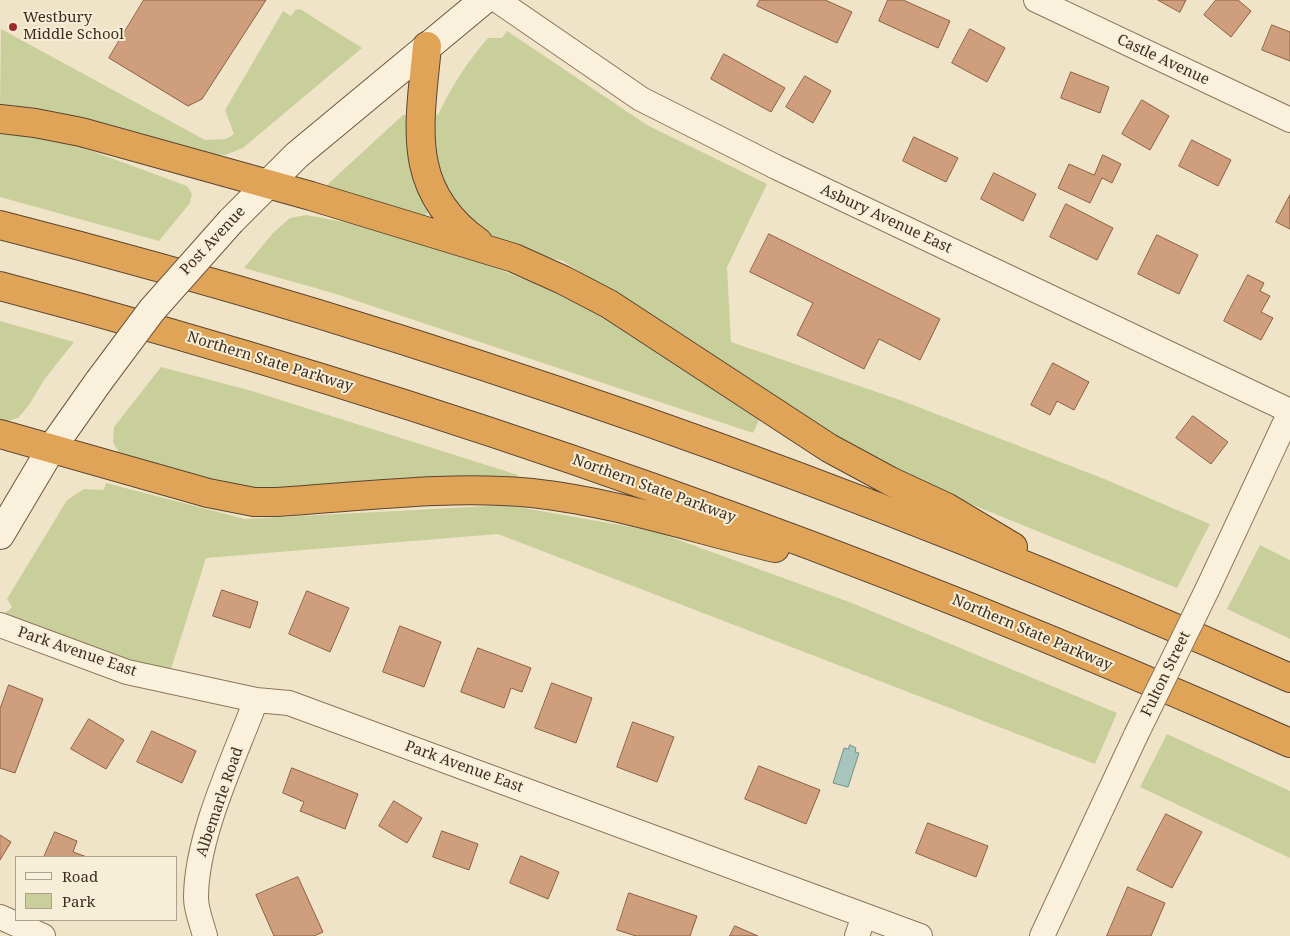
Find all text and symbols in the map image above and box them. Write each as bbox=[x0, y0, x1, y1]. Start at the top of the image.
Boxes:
place label: Westbury Middle School bbox=[23, 9, 124, 44]
marker: Westbury Middle School bbox=[7, 21, 19, 33]
street label: Castle Avenue bbox=[1114, 31, 1212, 89]
street label: Asbury Avenue East bbox=[817, 181, 955, 257]
street label: Post Avenue bbox=[177, 203, 249, 279]
street label: Northern State Parkway bbox=[185, 328, 355, 396]
street label: Northern State Parkway bbox=[570, 451, 738, 527]
street label: Northern State Parkway bbox=[949, 591, 1115, 675]
street label: Park Avenue East bbox=[15, 623, 139, 681]
street label: Fulton Street bbox=[1138, 629, 1194, 719]
street label: Park Avenue East bbox=[402, 737, 526, 797]
street label: Albemarle Road bbox=[193, 745, 247, 859]
legend bbox=[15, 856, 178, 921]
text: Road bbox=[62, 866, 98, 886]
text: Park bbox=[62, 891, 95, 911]

